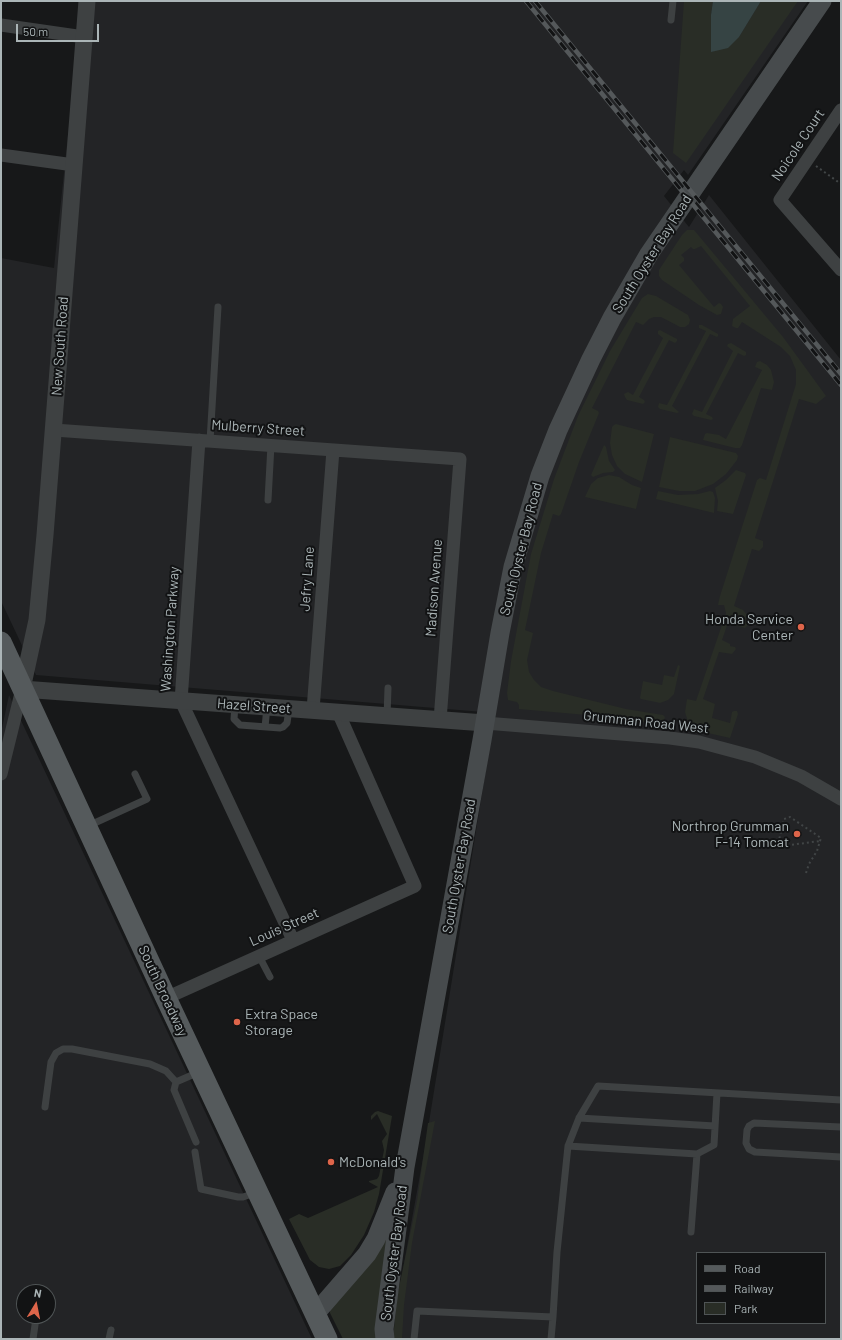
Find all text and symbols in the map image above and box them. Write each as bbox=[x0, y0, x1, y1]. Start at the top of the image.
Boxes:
scale bar bbox=[18, 16, 101, 42]
text: 50 m bbox=[23, 24, 48, 38]
street label: Noicole Court bbox=[768, 106, 828, 184]
street label: South Oyster Bay Road bbox=[609, 192, 695, 316]
street label: New South Road bbox=[48, 296, 72, 396]
street label: Mulberry Street bbox=[211, 416, 305, 440]
street label: South Oyster Bay Road bbox=[496, 481, 546, 617]
street label: Madison Avenue bbox=[422, 539, 446, 637]
street label: Jefry Lane bbox=[296, 546, 318, 612]
street label: Washington Parkway bbox=[157, 566, 183, 692]
place label: Honda Service Center bbox=[705, 611, 793, 644]
marker: Honda Service Center bbox=[796, 622, 806, 632]
street label: Hazel Street bbox=[216, 695, 292, 717]
street label: Grumman Road West bbox=[582, 707, 710, 737]
street label: South Oyster Bay Road bbox=[439, 797, 479, 935]
place label: Northrop Grumman F-14 Tomcat bbox=[672, 818, 789, 850]
marker: Northrop Grumman F-14 Tomcat bbox=[792, 829, 802, 839]
street label: Louis Street bbox=[247, 904, 321, 950]
street label: South Broadway bbox=[135, 943, 191, 1039]
place label: Extra Space Storage bbox=[245, 1006, 318, 1038]
marker: Extra Space Storage bbox=[232, 1017, 242, 1027]
place label: McDonald's bbox=[339, 1154, 406, 1170]
marker: McDonald's bbox=[326, 1157, 336, 1167]
street label: South Oyster Bay Road bbox=[377, 1184, 411, 1322]
legend bbox=[696, 1252, 826, 1324]
text: Road bbox=[734, 1261, 761, 1275]
text: Railway bbox=[734, 1281, 773, 1295]
north arrow bbox=[16, 1284, 56, 1324]
text: N bbox=[33, 1286, 43, 1300]
text: Park bbox=[734, 1301, 758, 1315]

